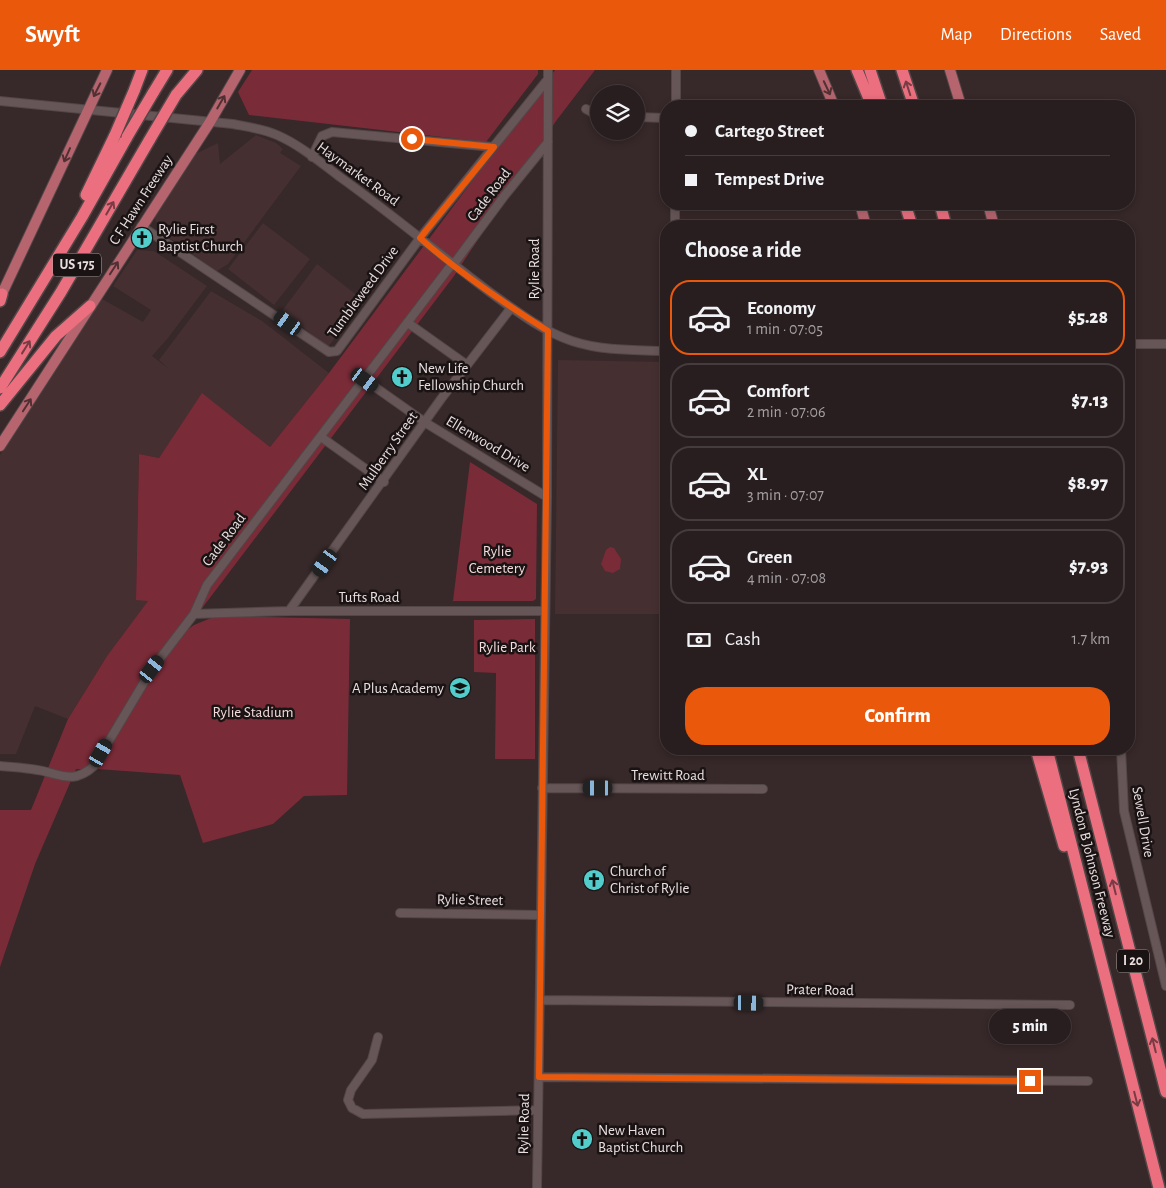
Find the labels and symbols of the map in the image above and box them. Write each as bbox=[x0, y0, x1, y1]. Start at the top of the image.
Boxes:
one-way arrow bbox=[823, 80, 833, 95]
one-way arrow bbox=[903, 80, 913, 96]
one-way arrow bbox=[92, 82, 101, 97]
one-way arrow bbox=[217, 95, 226, 110]
route start bbox=[401, 128, 423, 150]
street label: Haymarket Road bbox=[314, 139, 402, 209]
one-way arrow bbox=[62, 147, 71, 162]
street label: C F Hawn Freeway bbox=[106, 152, 176, 248]
street label: Cade Road bbox=[464, 166, 514, 224]
one-way arrow bbox=[105, 200, 115, 215]
place label: Rylie First Baptist Church bbox=[158, 222, 243, 254]
church icon: Rylie First Baptist Church bbox=[130, 226, 154, 250]
street label: Rylie Road bbox=[527, 238, 542, 300]
street label: Tumbleweed Drive bbox=[325, 243, 401, 341]
road number: US 175 bbox=[53, 254, 101, 276]
one-way arrow bbox=[110, 262, 120, 276]
car bbox=[271, 308, 304, 338]
one-way arrow bbox=[22, 341, 32, 355]
place label: New Life Fellowship Church bbox=[418, 361, 524, 393]
car bbox=[348, 365, 381, 395]
church icon: New Life Fellowship Church bbox=[390, 365, 414, 389]
one-way arrow bbox=[21, 398, 32, 412]
street label: Mulberry Street bbox=[356, 409, 421, 493]
street label: Ellenwood Drive bbox=[443, 413, 533, 475]
street label: Cade Road bbox=[199, 511, 249, 569]
park label: Rylie Cemetery bbox=[469, 544, 526, 576]
car bbox=[310, 546, 339, 580]
street label: Tufts Road bbox=[338, 590, 400, 605]
park label: Rylie Park bbox=[478, 640, 536, 655]
car bbox=[136, 653, 167, 685]
school or university icon: A Plus Academy bbox=[448, 676, 472, 700]
place label: A Plus Academy bbox=[352, 681, 445, 696]
park label: Rylie Stadium bbox=[213, 705, 293, 720]
car bbox=[87, 736, 114, 770]
street label: Trewitt Road bbox=[631, 768, 705, 783]
car bbox=[583, 781, 613, 796]
street label: Sewell Drive bbox=[1129, 785, 1157, 859]
street label: Lyndon B Johnson Freeway bbox=[1066, 787, 1118, 940]
place label: Church of Christ of Rylie bbox=[610, 864, 690, 896]
church icon: Church of Christ of Rylie bbox=[582, 868, 606, 892]
one-way arrow bbox=[1108, 880, 1118, 896]
street label: Rylie Street bbox=[437, 892, 504, 908]
road number: I 20 bbox=[1117, 949, 1149, 972]
street label: Prater Road bbox=[786, 982, 854, 998]
car bbox=[733, 995, 764, 1011]
callout: 5 min bbox=[989, 1008, 1071, 1044]
one-way arrow bbox=[1149, 1037, 1158, 1053]
route end bbox=[1019, 1070, 1041, 1092]
one-way arrow bbox=[1132, 1090, 1141, 1106]
street label: Rylie Road bbox=[516, 1093, 532, 1155]
place label: New Haven Baptist Church bbox=[598, 1123, 683, 1155]
church icon: New Haven Baptist Church bbox=[570, 1127, 594, 1151]

